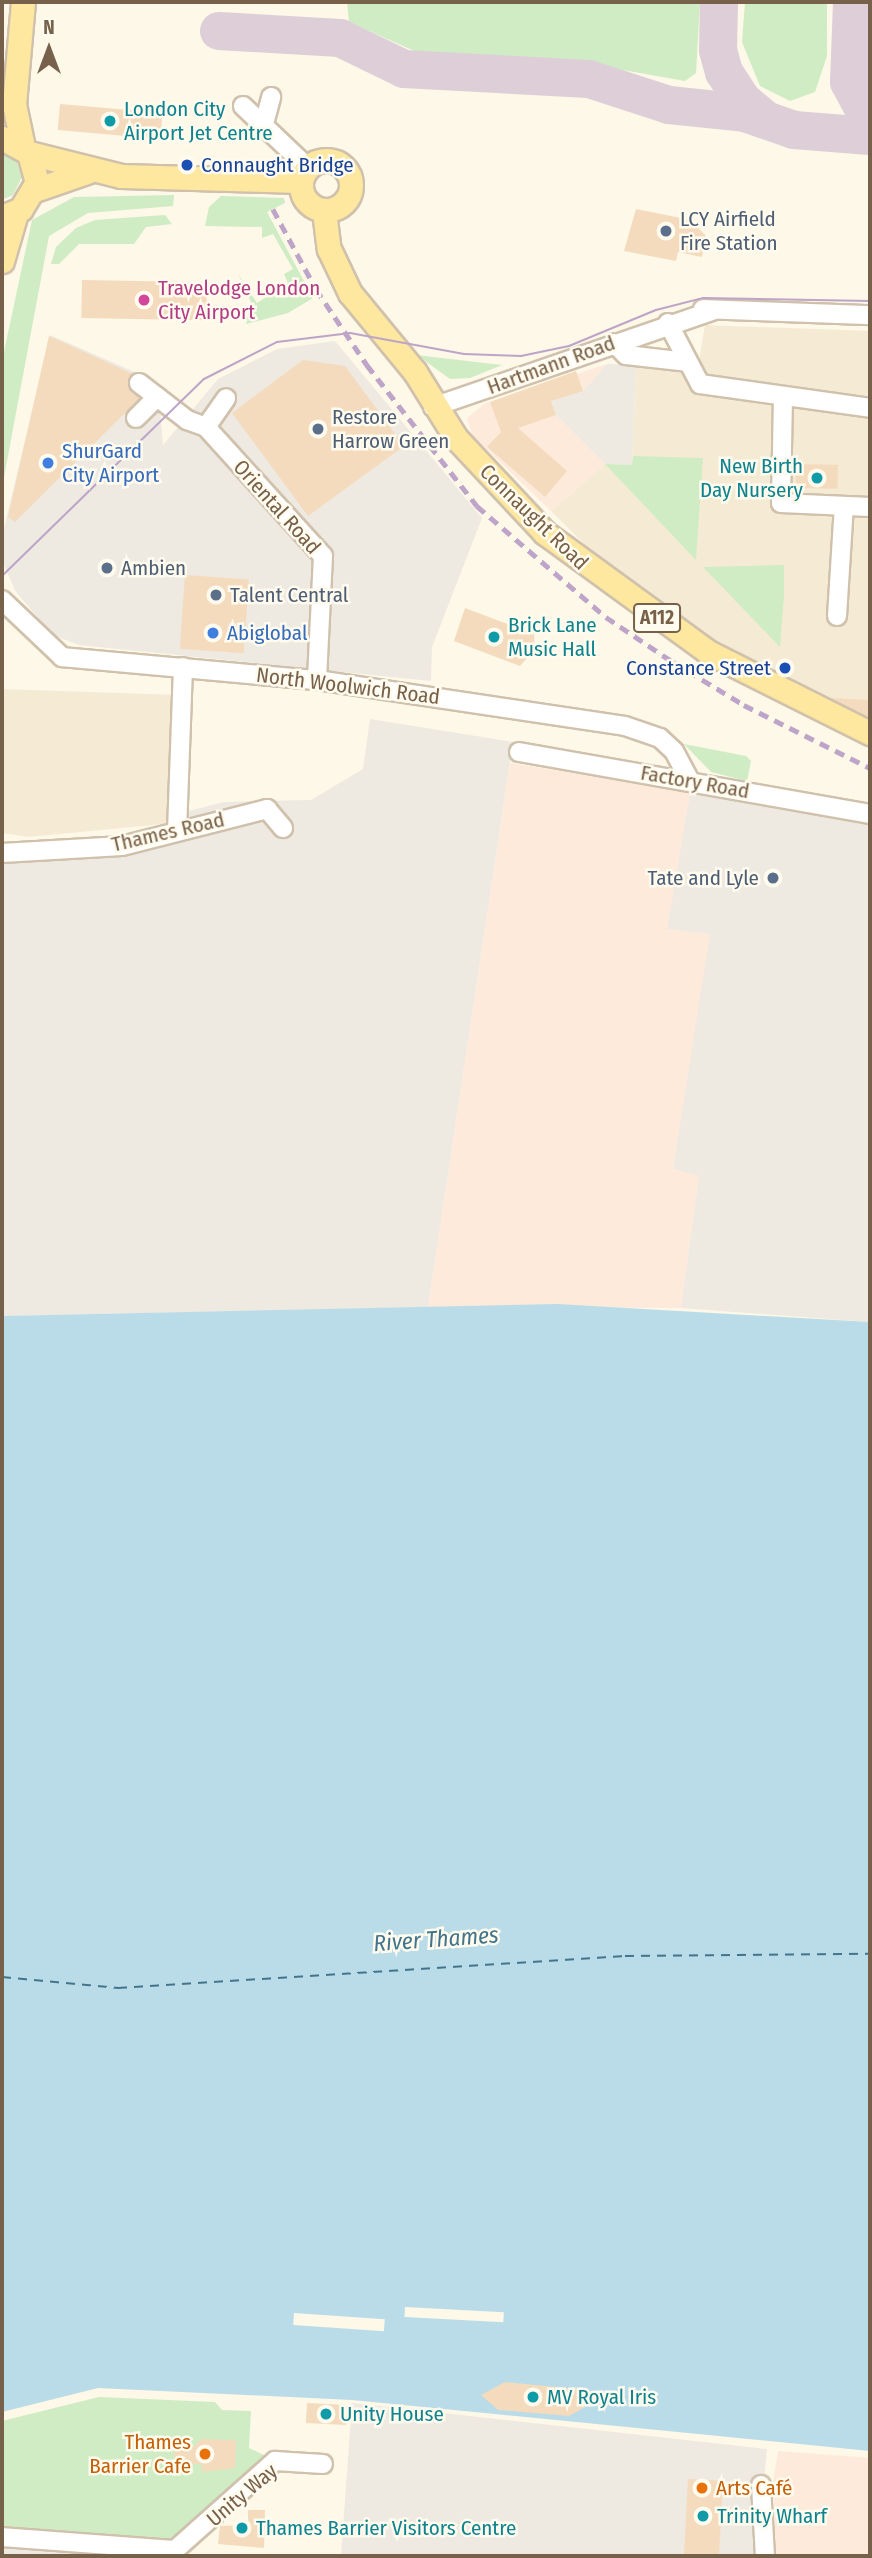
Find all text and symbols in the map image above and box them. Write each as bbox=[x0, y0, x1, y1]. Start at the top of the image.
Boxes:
north arrow bbox=[14, 14, 84, 84]
text: N bbox=[43, 16, 55, 39]
place label: London City Airport Jet Centre bbox=[124, 96, 273, 146]
marker: London City Airport Jet Centre bbox=[102, 113, 118, 129]
place label: Connaught Bridge bbox=[201, 152, 354, 178]
marker: Connaught Bridge bbox=[179, 157, 195, 173]
place label: LCY Airfield Fire Station bbox=[680, 206, 778, 256]
marker: LCY Airfield Fire Station bbox=[658, 223, 674, 239]
place label: Travelodge London City Airport bbox=[158, 275, 320, 325]
marker: Travelodge London City Airport bbox=[136, 292, 152, 308]
street label: Hartmann Road bbox=[484, 330, 618, 400]
place label: Restore Harrow Green bbox=[332, 404, 449, 454]
marker: Restore Harrow Green bbox=[310, 421, 326, 437]
place label: ShurGard City Airport bbox=[62, 438, 159, 488]
place label: New Birth Day Nursery bbox=[700, 453, 803, 503]
marker: ShurGard City Airport bbox=[40, 455, 56, 471]
street label: Oriental Road bbox=[228, 455, 326, 559]
street label: Connaught Road bbox=[475, 459, 593, 575]
marker: New Birth Day Nursery bbox=[809, 470, 825, 486]
place label: Ambien bbox=[121, 555, 186, 581]
marker: Ambien bbox=[99, 560, 115, 576]
place label: Talent Central bbox=[230, 582, 348, 608]
marker: Talent Central bbox=[208, 587, 224, 603]
road number: A112 bbox=[632, 603, 682, 634]
place label: Brick Lane Music Hall bbox=[508, 612, 597, 662]
place label: Abiglobal bbox=[227, 620, 307, 646]
marker: Abiglobal bbox=[205, 625, 221, 641]
marker: Brick Lane Music Hall bbox=[486, 629, 502, 645]
place label: Constance Street bbox=[626, 655, 771, 681]
marker: Constance Street bbox=[777, 660, 793, 676]
street label: North Woolwich Road bbox=[255, 662, 441, 710]
street label: Factory Road bbox=[639, 760, 751, 804]
street label: Thames Road bbox=[109, 807, 227, 857]
place label: Tate and Lyle bbox=[648, 865, 759, 891]
marker: Tate and Lyle bbox=[765, 870, 781, 886]
water label: River Thames bbox=[373, 1921, 499, 1957]
place label: MV Royal Iris bbox=[547, 2384, 656, 2410]
marker: MV Royal Iris bbox=[525, 2389, 541, 2405]
place label: Unity House bbox=[340, 2401, 444, 2427]
marker: Unity House bbox=[318, 2406, 334, 2422]
place label: Thames Barrier Cafe bbox=[89, 2429, 191, 2479]
marker: Thames Barrier Cafe bbox=[197, 2446, 213, 2462]
street label: Unity Way bbox=[202, 2458, 282, 2532]
place label: Arts Café bbox=[716, 2475, 792, 2501]
marker: Arts Café bbox=[694, 2480, 710, 2496]
place label: Trinity Wharf bbox=[717, 2503, 827, 2529]
marker: Trinity Wharf bbox=[695, 2508, 711, 2524]
place label: Thames Barrier Visitors Centre bbox=[256, 2515, 516, 2541]
marker: Thames Barrier Visitors Centre bbox=[234, 2520, 250, 2536]

